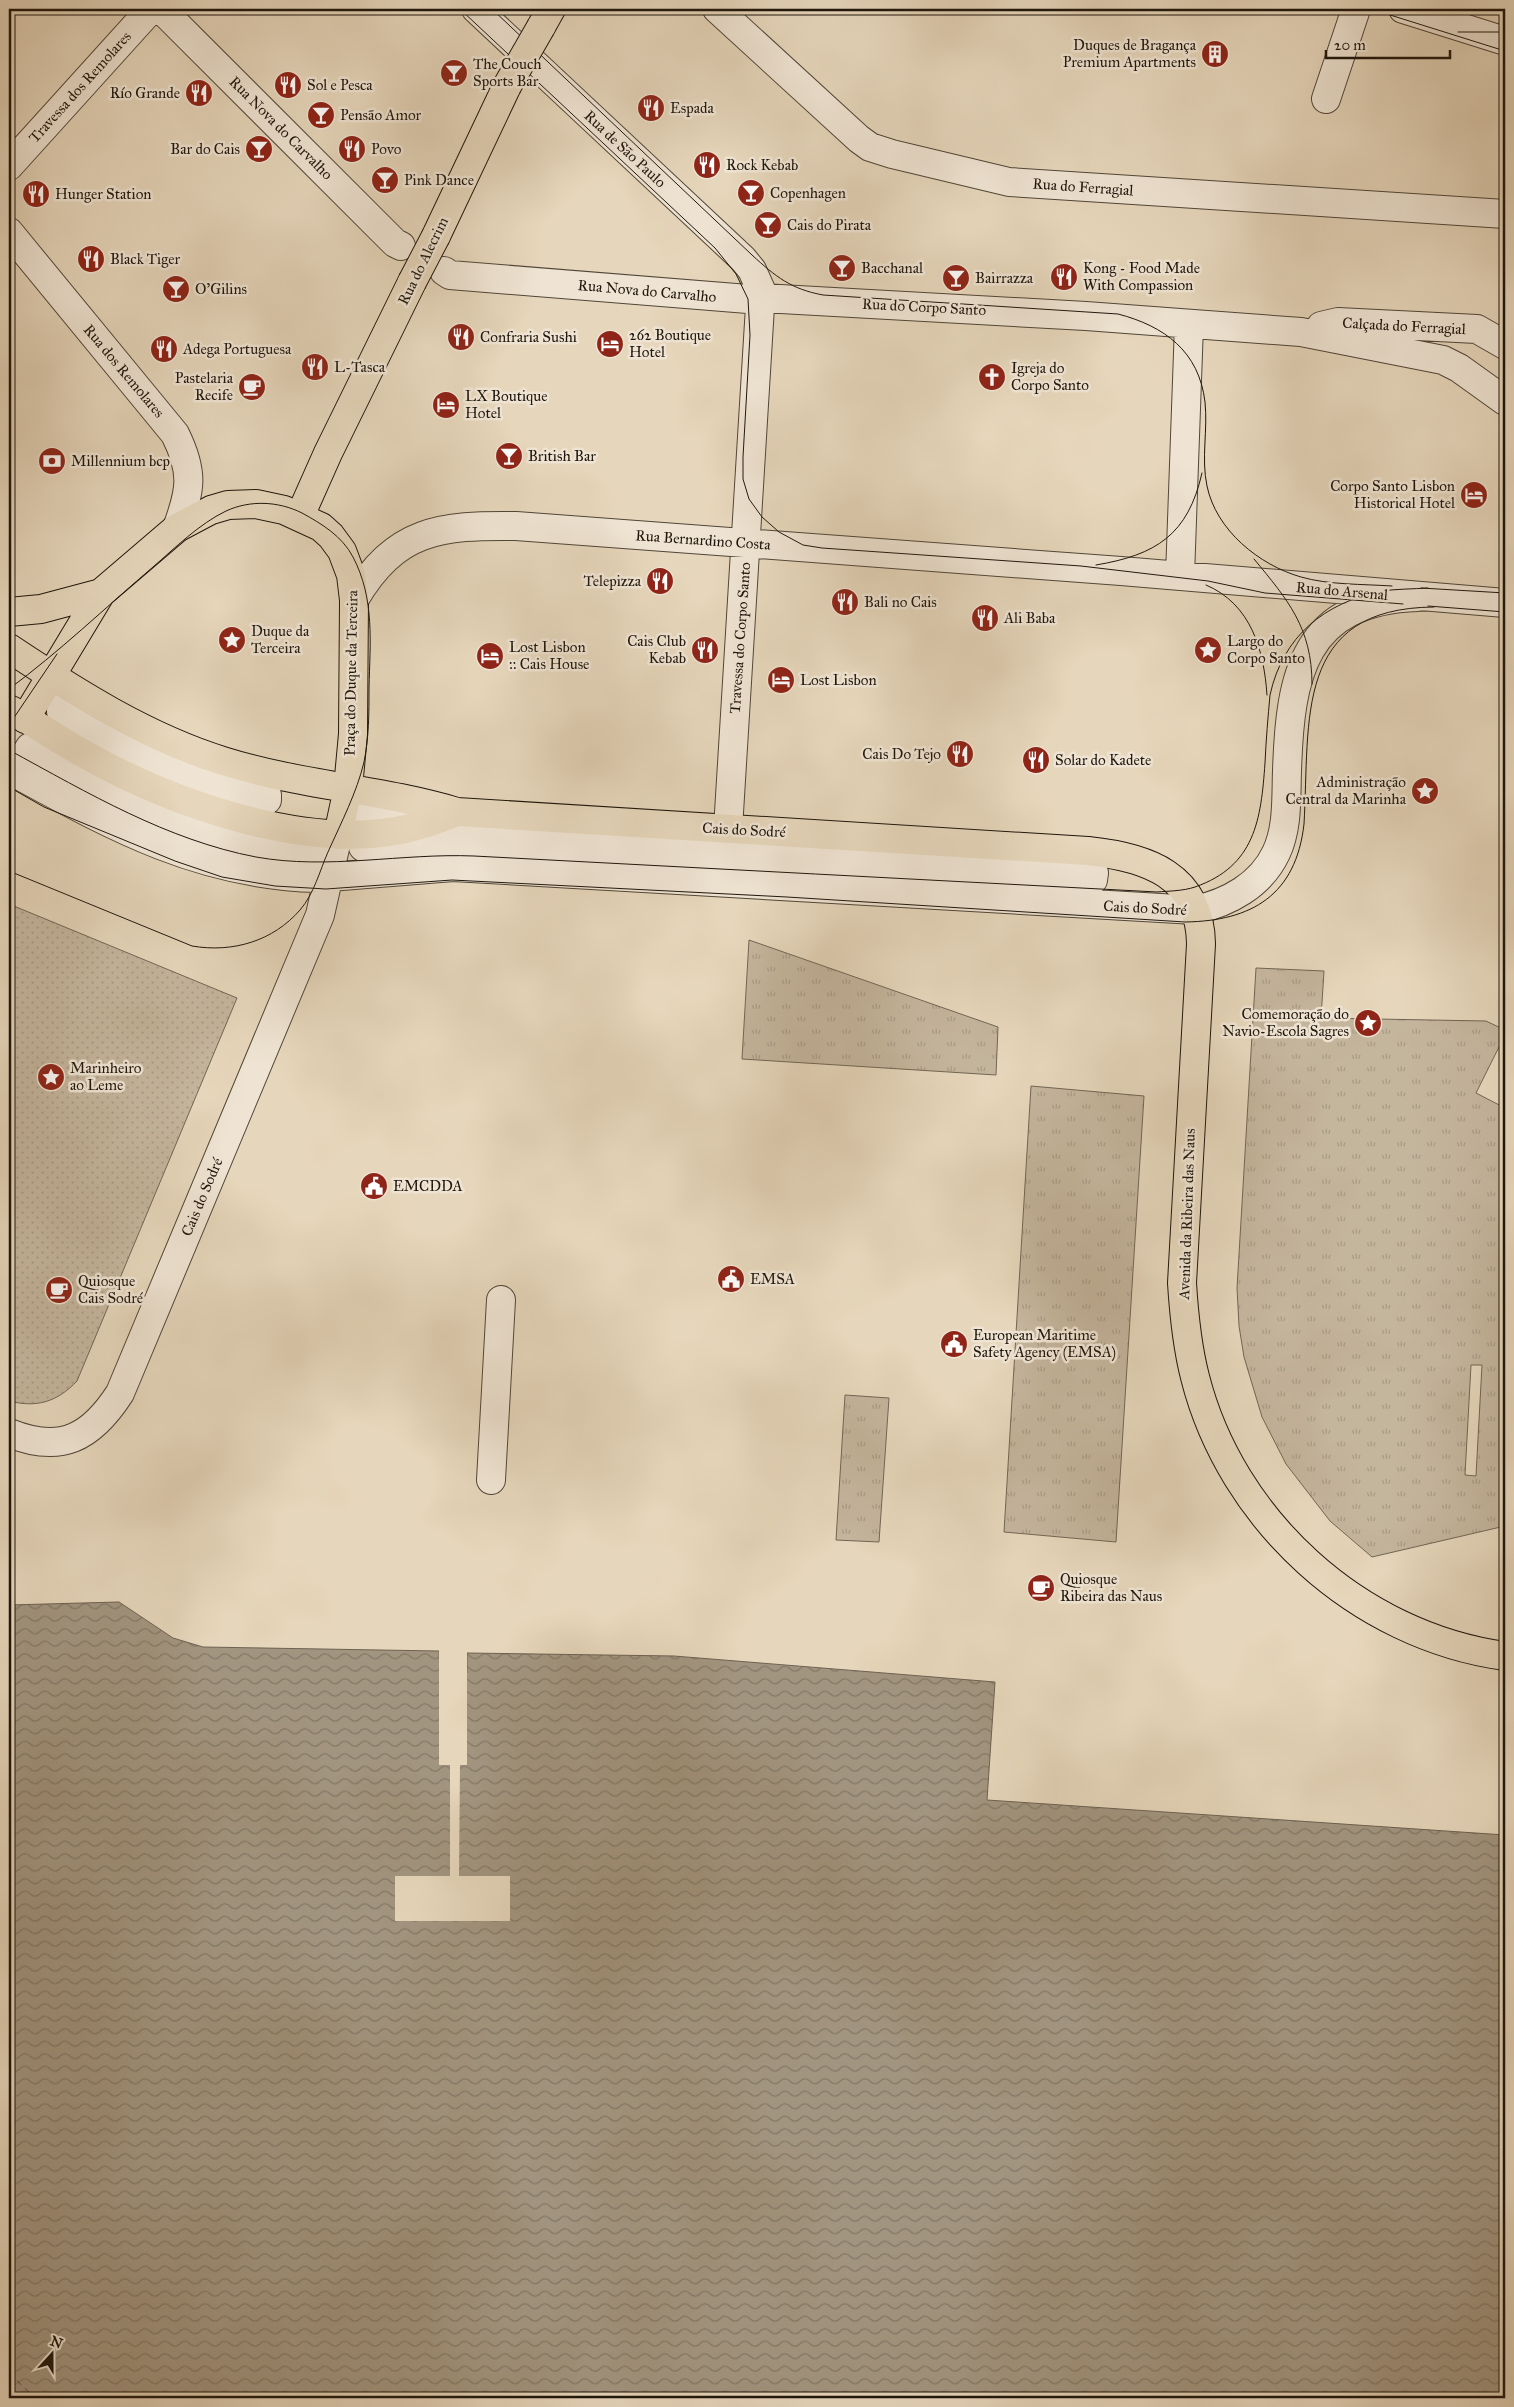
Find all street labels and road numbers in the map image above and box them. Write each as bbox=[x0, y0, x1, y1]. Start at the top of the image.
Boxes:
street label: Travessa dos Remolares bbox=[25, 28, 135, 146]
street label: Rua Nova do Carvalho bbox=[225, 72, 337, 184]
street label: Rua de São Paulo bbox=[580, 107, 670, 192]
street label: Rua do Ferragial bbox=[1032, 174, 1135, 200]
street label: Rua do Alecrim bbox=[394, 214, 452, 308]
street label: Rua Nova do Carvalho bbox=[577, 276, 717, 306]
street label: Rua do Corpo Santo bbox=[861, 295, 987, 319]
street label: Calçada do Ferragial bbox=[1342, 314, 1467, 338]
street label: Rua dos Remolares bbox=[80, 321, 168, 421]
street label: Rua Bernardino Costa bbox=[635, 526, 772, 554]
street label: Travessa do Corpo Santo bbox=[726, 561, 754, 714]
street label: Rua do Arsenal bbox=[1295, 578, 1390, 604]
street label: Praça do Duque da Terceira bbox=[341, 589, 362, 756]
street label: Cais do Sodré bbox=[702, 819, 787, 841]
street label: Cais do Sodré bbox=[1103, 897, 1188, 919]
street label: Avenida da Ribeira das Naus bbox=[1175, 1128, 1199, 1301]
street label: Cais do Sodré bbox=[177, 1154, 227, 1239]

